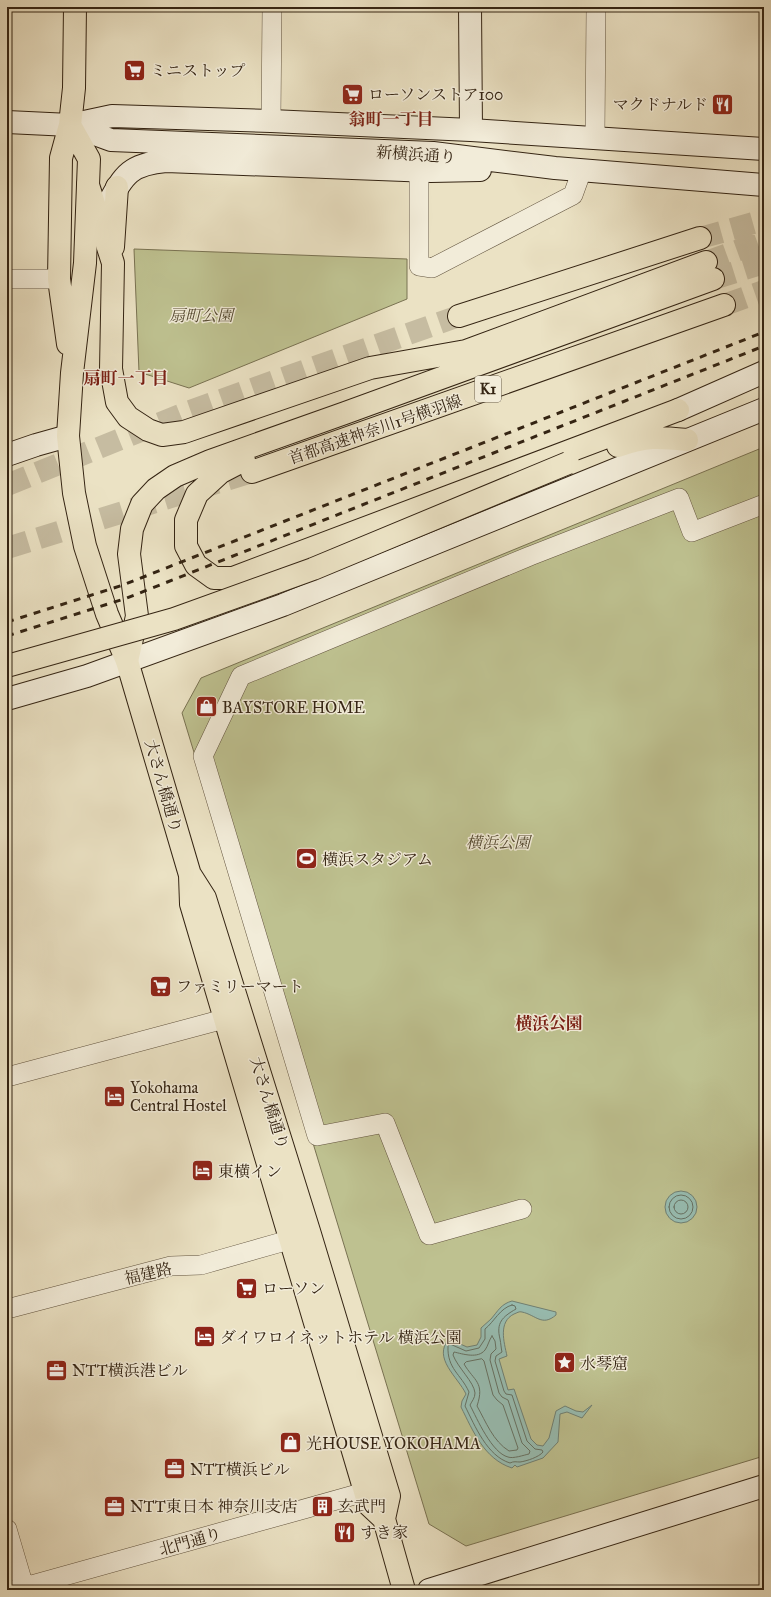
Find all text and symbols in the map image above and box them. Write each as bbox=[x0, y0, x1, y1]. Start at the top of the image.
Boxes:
supermarket icon: ミニストップ bbox=[121, 57, 147, 83]
place label: ミニストップ bbox=[150, 61, 246, 80]
supermarket icon: ローソンストア100 bbox=[340, 81, 366, 107]
place label: ローソンストア100 bbox=[368, 85, 503, 104]
restaurant icon: マクドナルド bbox=[710, 91, 736, 117]
place label: マクドナルド bbox=[613, 95, 708, 114]
district label: 翁町一丁目 bbox=[349, 109, 434, 130]
street label: 新横浜通り bbox=[375, 142, 457, 167]
park label: 扇町公園 bbox=[169, 306, 236, 325]
district label: 扇町一丁目 bbox=[84, 368, 169, 389]
road number: K1 bbox=[475, 376, 501, 402]
street label: 首都高速神奈川1号横羽線 bbox=[286, 391, 464, 468]
shop icon: BAYSTORE HOME bbox=[193, 694, 219, 720]
place label: BAYSTORE HOME bbox=[222, 698, 365, 717]
street label: 大さん橋通り bbox=[141, 737, 186, 835]
park label: 横浜公園 bbox=[466, 833, 533, 852]
sports icon: 横浜スタジアム bbox=[294, 846, 320, 872]
place label: 横浜スタジアム bbox=[322, 850, 433, 869]
supermarket icon: ファミリーマート bbox=[148, 973, 174, 999]
place label: ファミリーマート bbox=[176, 977, 304, 996]
district label: 横浜公園 bbox=[515, 1013, 583, 1034]
street label: 大さん橋通り bbox=[246, 1054, 293, 1152]
place label: Yokohama Central Hostel bbox=[130, 1078, 227, 1115]
hotel icon: Yokohama Central Hostel bbox=[102, 1083, 128, 1109]
hotel icon: 東横イン bbox=[189, 1158, 215, 1184]
place label: 東横イン bbox=[218, 1162, 282, 1181]
street label: 福建路 bbox=[123, 1259, 174, 1288]
supermarket icon: ローソン bbox=[233, 1275, 259, 1301]
place label: ローソン bbox=[262, 1279, 325, 1298]
hotel icon: ダイワロイネットホテル 横浜公園 bbox=[191, 1324, 217, 1350]
place label: ダイワロイネットホテル 横浜公園 bbox=[220, 1328, 462, 1347]
place icon: 水琴窟 bbox=[552, 1350, 578, 1376]
place label: 水琴窟 bbox=[580, 1354, 628, 1373]
office icon: NTT横浜港ビル bbox=[43, 1357, 69, 1383]
place label: NTT横浜港ビル bbox=[72, 1361, 188, 1380]
shop icon: 光HOUSE YOKOHAMA bbox=[278, 1430, 304, 1456]
place label: 光HOUSE YOKOHAMA bbox=[306, 1434, 481, 1453]
office icon: NTT横浜ビル bbox=[161, 1456, 187, 1482]
place label: NTT横浜ビル bbox=[190, 1460, 290, 1479]
office icon: NTT東日本 神奈川支店 bbox=[102, 1493, 128, 1519]
building icon: 玄武門 bbox=[309, 1493, 335, 1519]
place label: NTT東日本 神奈川支店 bbox=[130, 1497, 297, 1516]
place label: 玄武門 bbox=[338, 1497, 386, 1516]
restaurant icon: すき家 bbox=[332, 1519, 358, 1545]
place label: すき家 bbox=[360, 1523, 408, 1542]
street label: 北門通り bbox=[157, 1524, 224, 1559]

